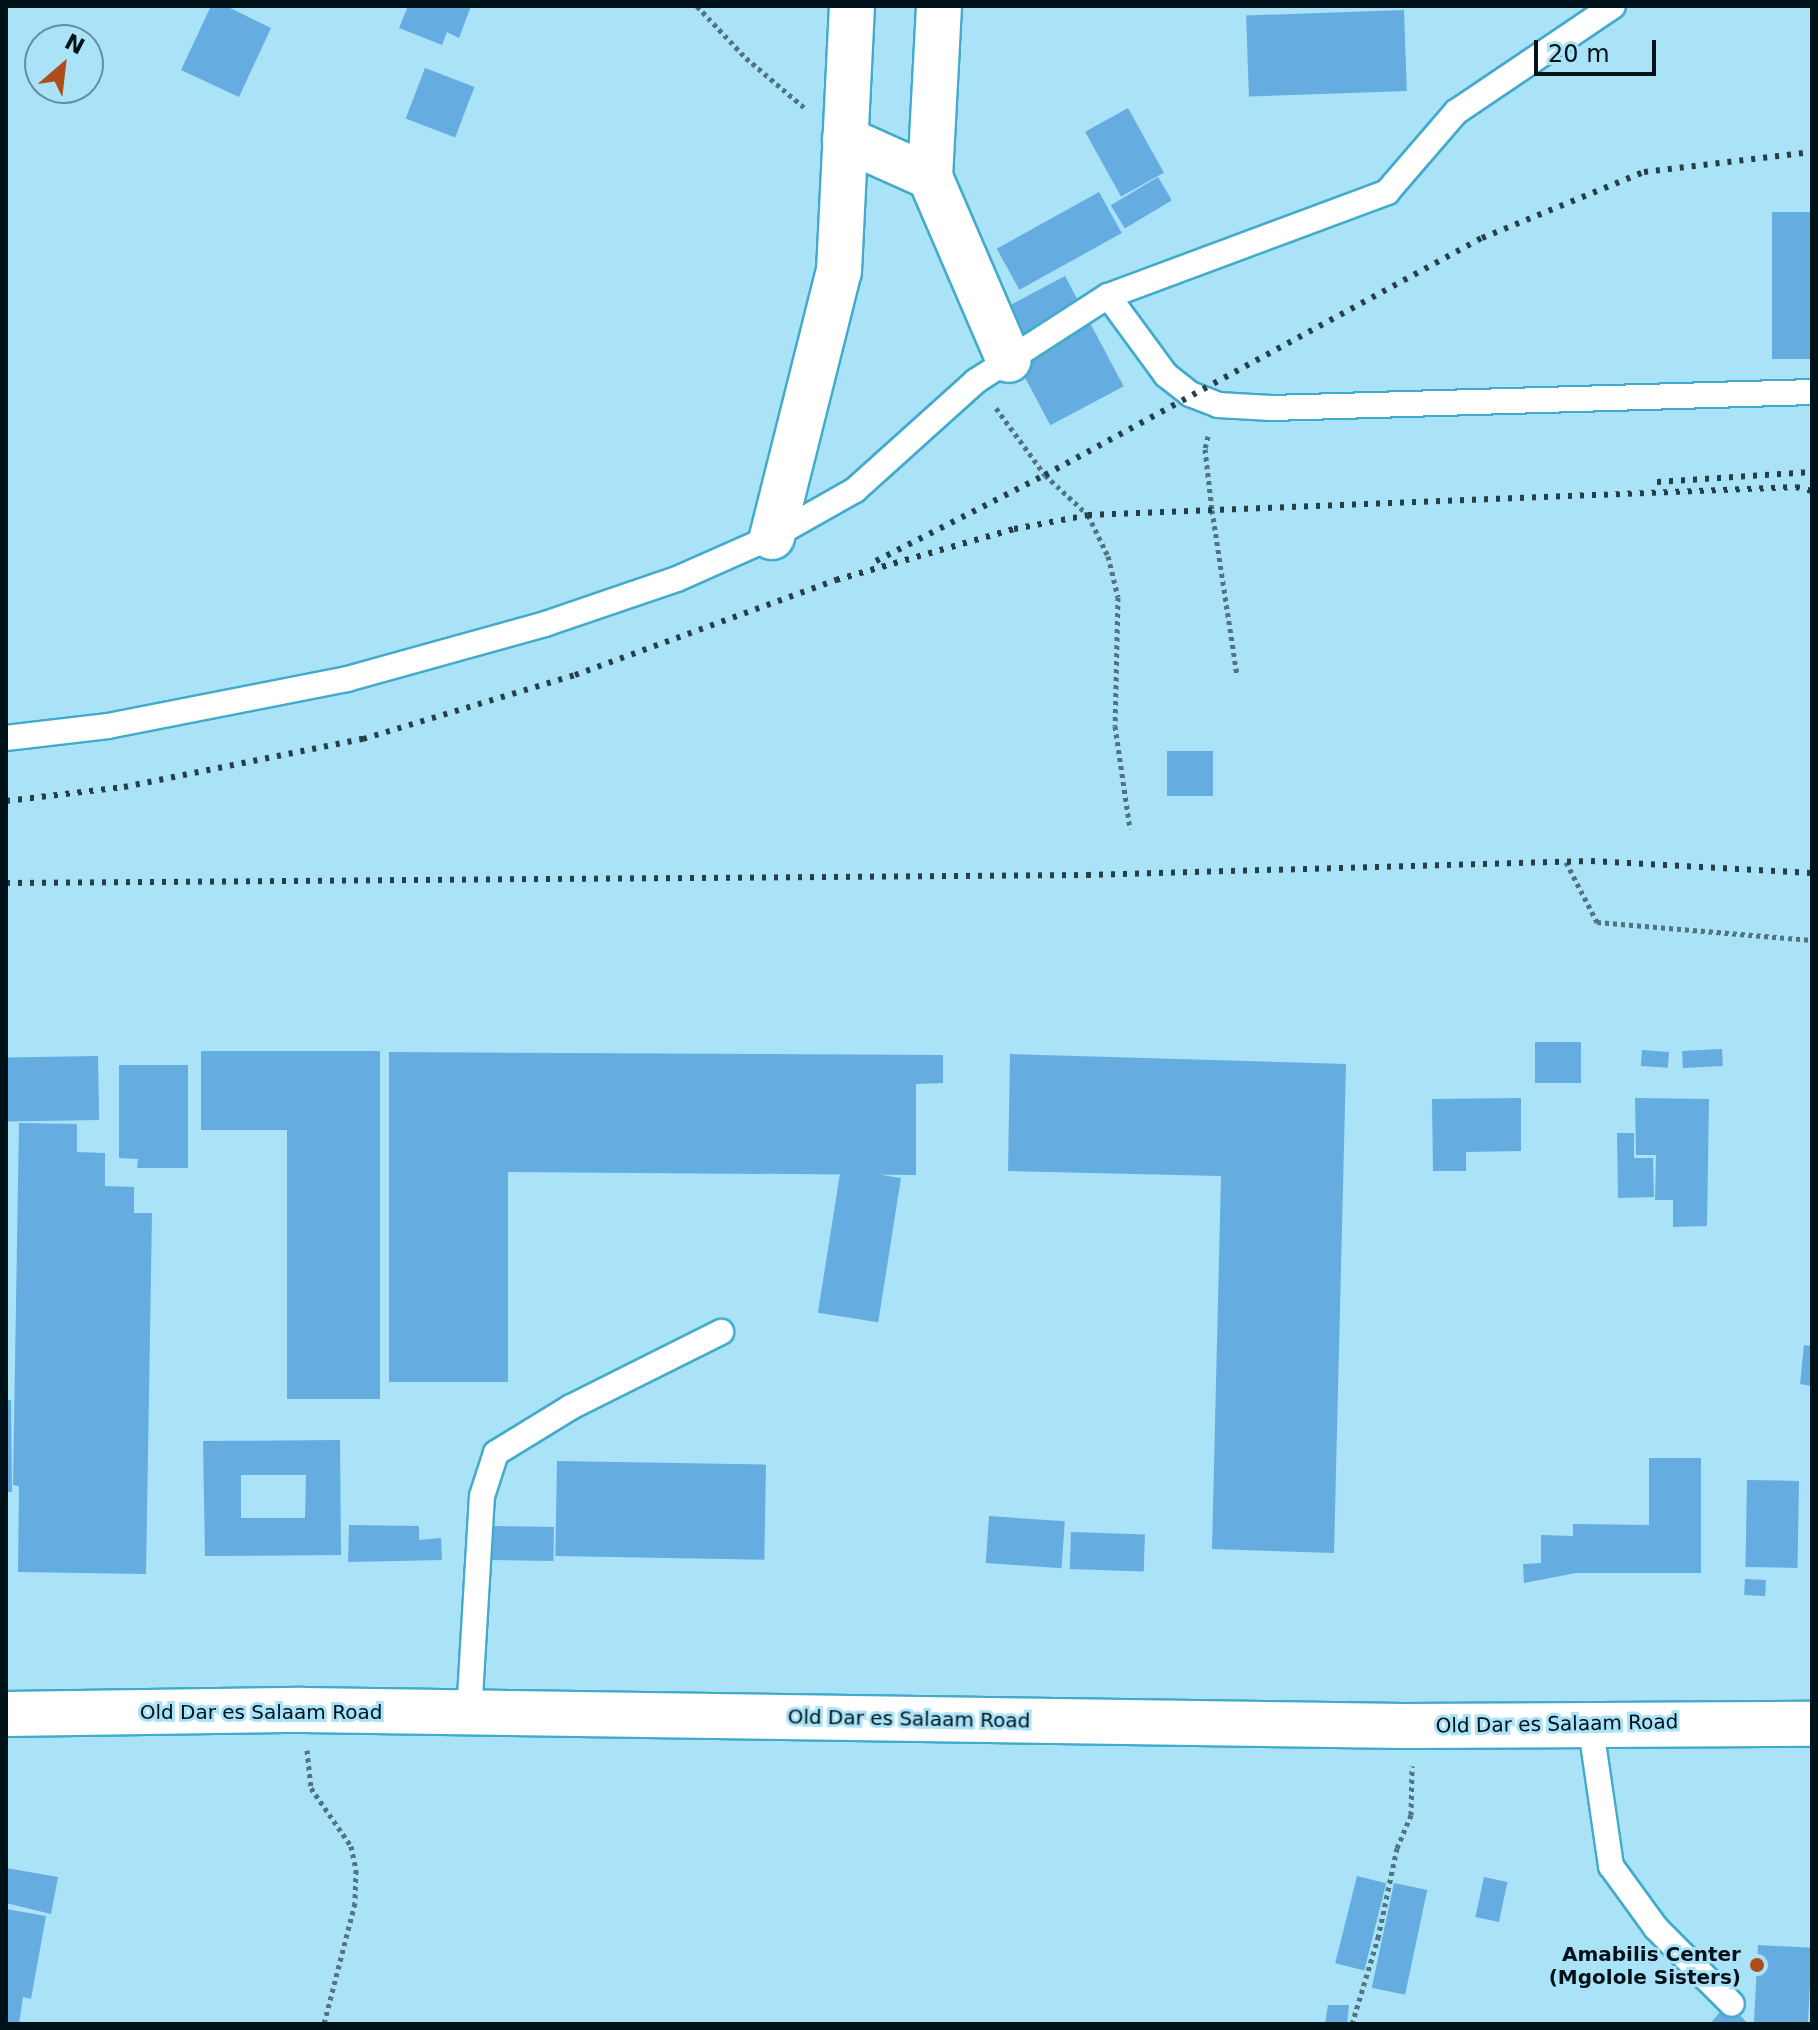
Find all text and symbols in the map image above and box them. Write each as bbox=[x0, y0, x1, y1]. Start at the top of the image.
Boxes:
north arrow bbox=[24, 24, 104, 104]
scale bar bbox=[1538, 24, 1660, 74]
text: N bbox=[61, 29, 89, 59]
text: 20 m bbox=[1548, 40, 1610, 68]
street label: Old Dar es Salaam Road bbox=[140, 1700, 382, 1724]
street label: Old Dar es Salaam Road bbox=[787, 1705, 1031, 1733]
street label: Old Dar es Salaam Road bbox=[1435, 1710, 1679, 1738]
place label: Amabilis Center (Mgolole Sisters) bbox=[1549, 1942, 1741, 1989]
marker: Amabilis Center (Mgolole Sisters) bbox=[1748, 1956, 1766, 1974]

